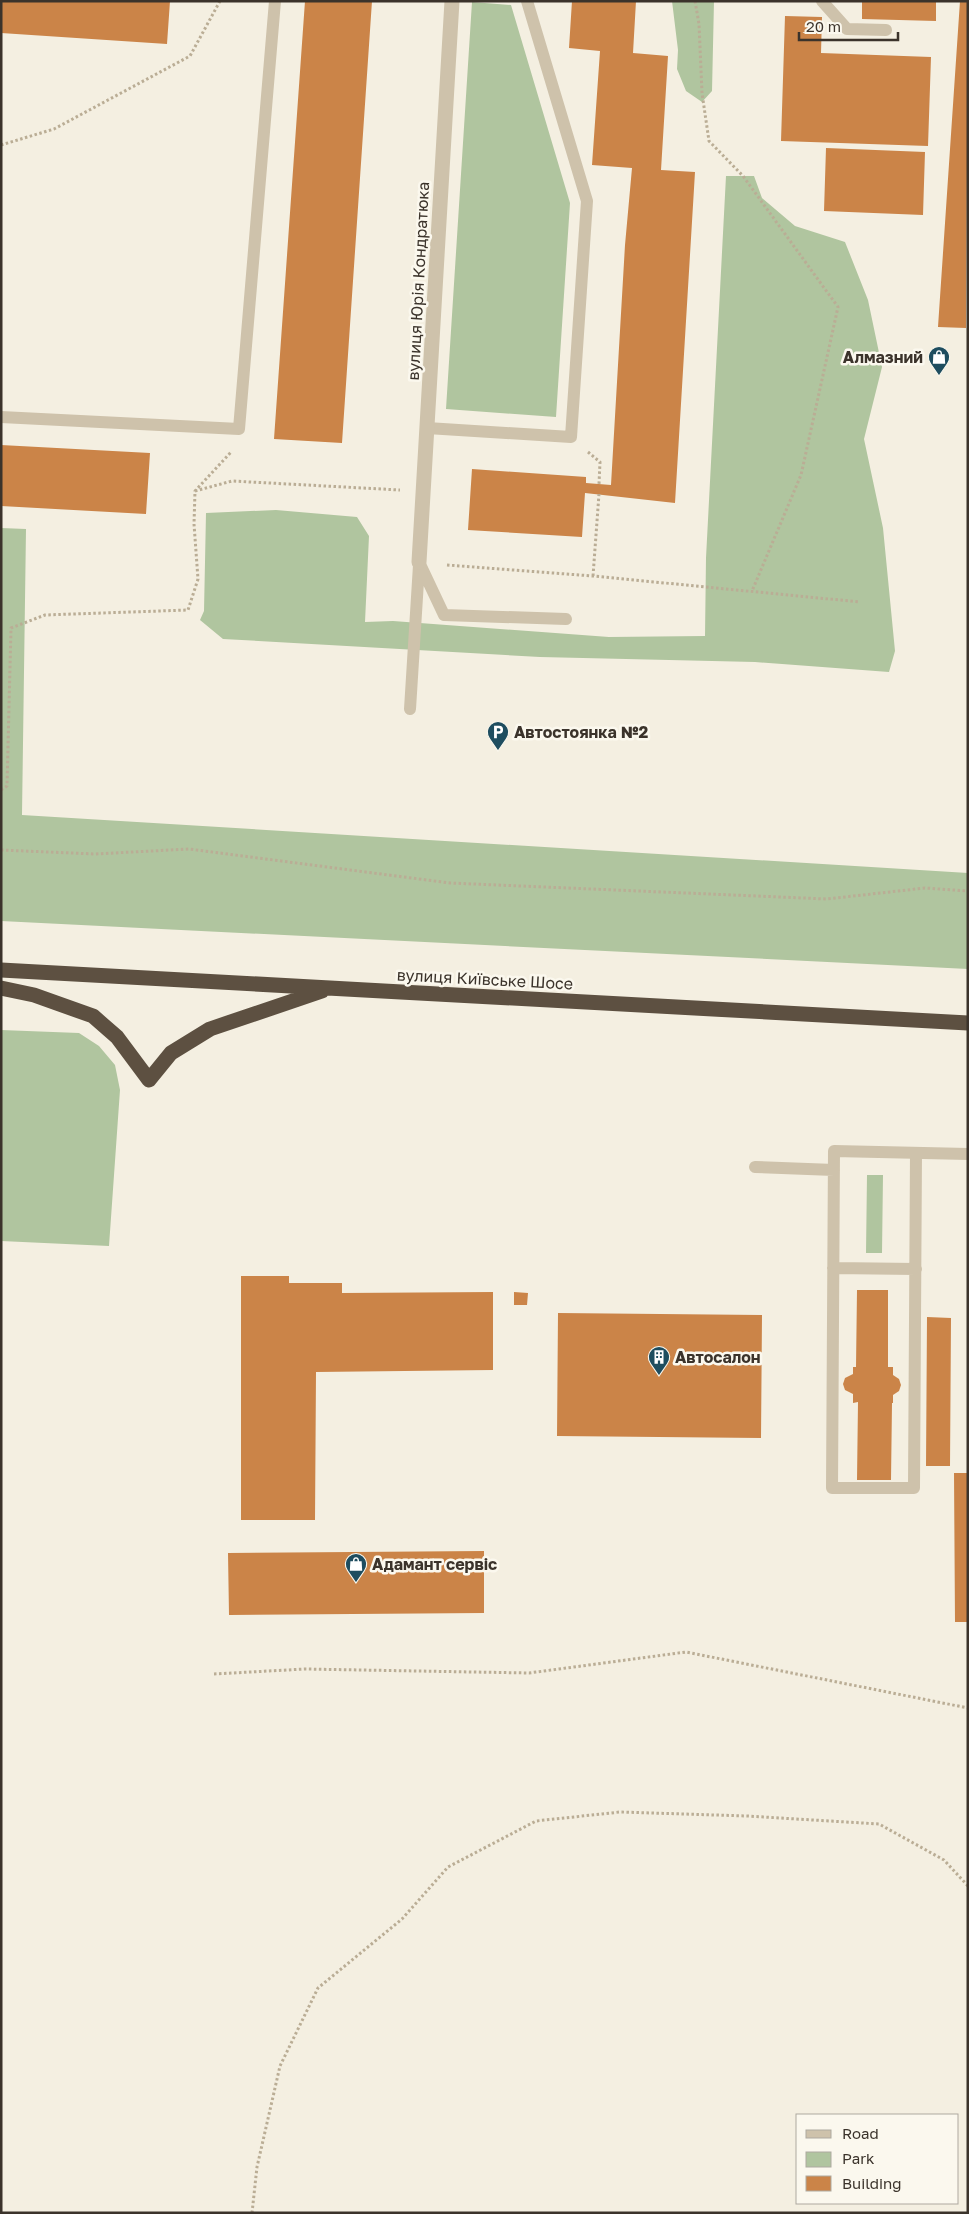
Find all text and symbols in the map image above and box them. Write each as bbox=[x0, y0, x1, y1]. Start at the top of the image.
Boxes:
scale bar bbox=[799, 10, 898, 42]
text: 20 m bbox=[806, 17, 841, 35]
street label: вулиця Юрія Кондратюка bbox=[403, 181, 433, 381]
shop icon: Алмазний bbox=[927, 345, 951, 376]
place label: Алмазний bbox=[843, 347, 923, 367]
parking icon: Автостоянка №2 bbox=[486, 720, 510, 751]
place label: Автостоянка №2 bbox=[514, 722, 648, 742]
street label: вулиця Київське Шосе bbox=[396, 964, 574, 994]
building icon: Автосалон bbox=[647, 1345, 671, 1376]
place label: Автосалон bbox=[675, 1347, 761, 1367]
shop icon: Адамант сервіс bbox=[344, 1552, 368, 1583]
place label: Адамант сервіс bbox=[372, 1554, 497, 1574]
legend bbox=[796, 2114, 959, 2204]
text: Road bbox=[842, 2124, 879, 2142]
text: Park bbox=[842, 2149, 875, 2167]
text: Building bbox=[842, 2174, 902, 2192]

